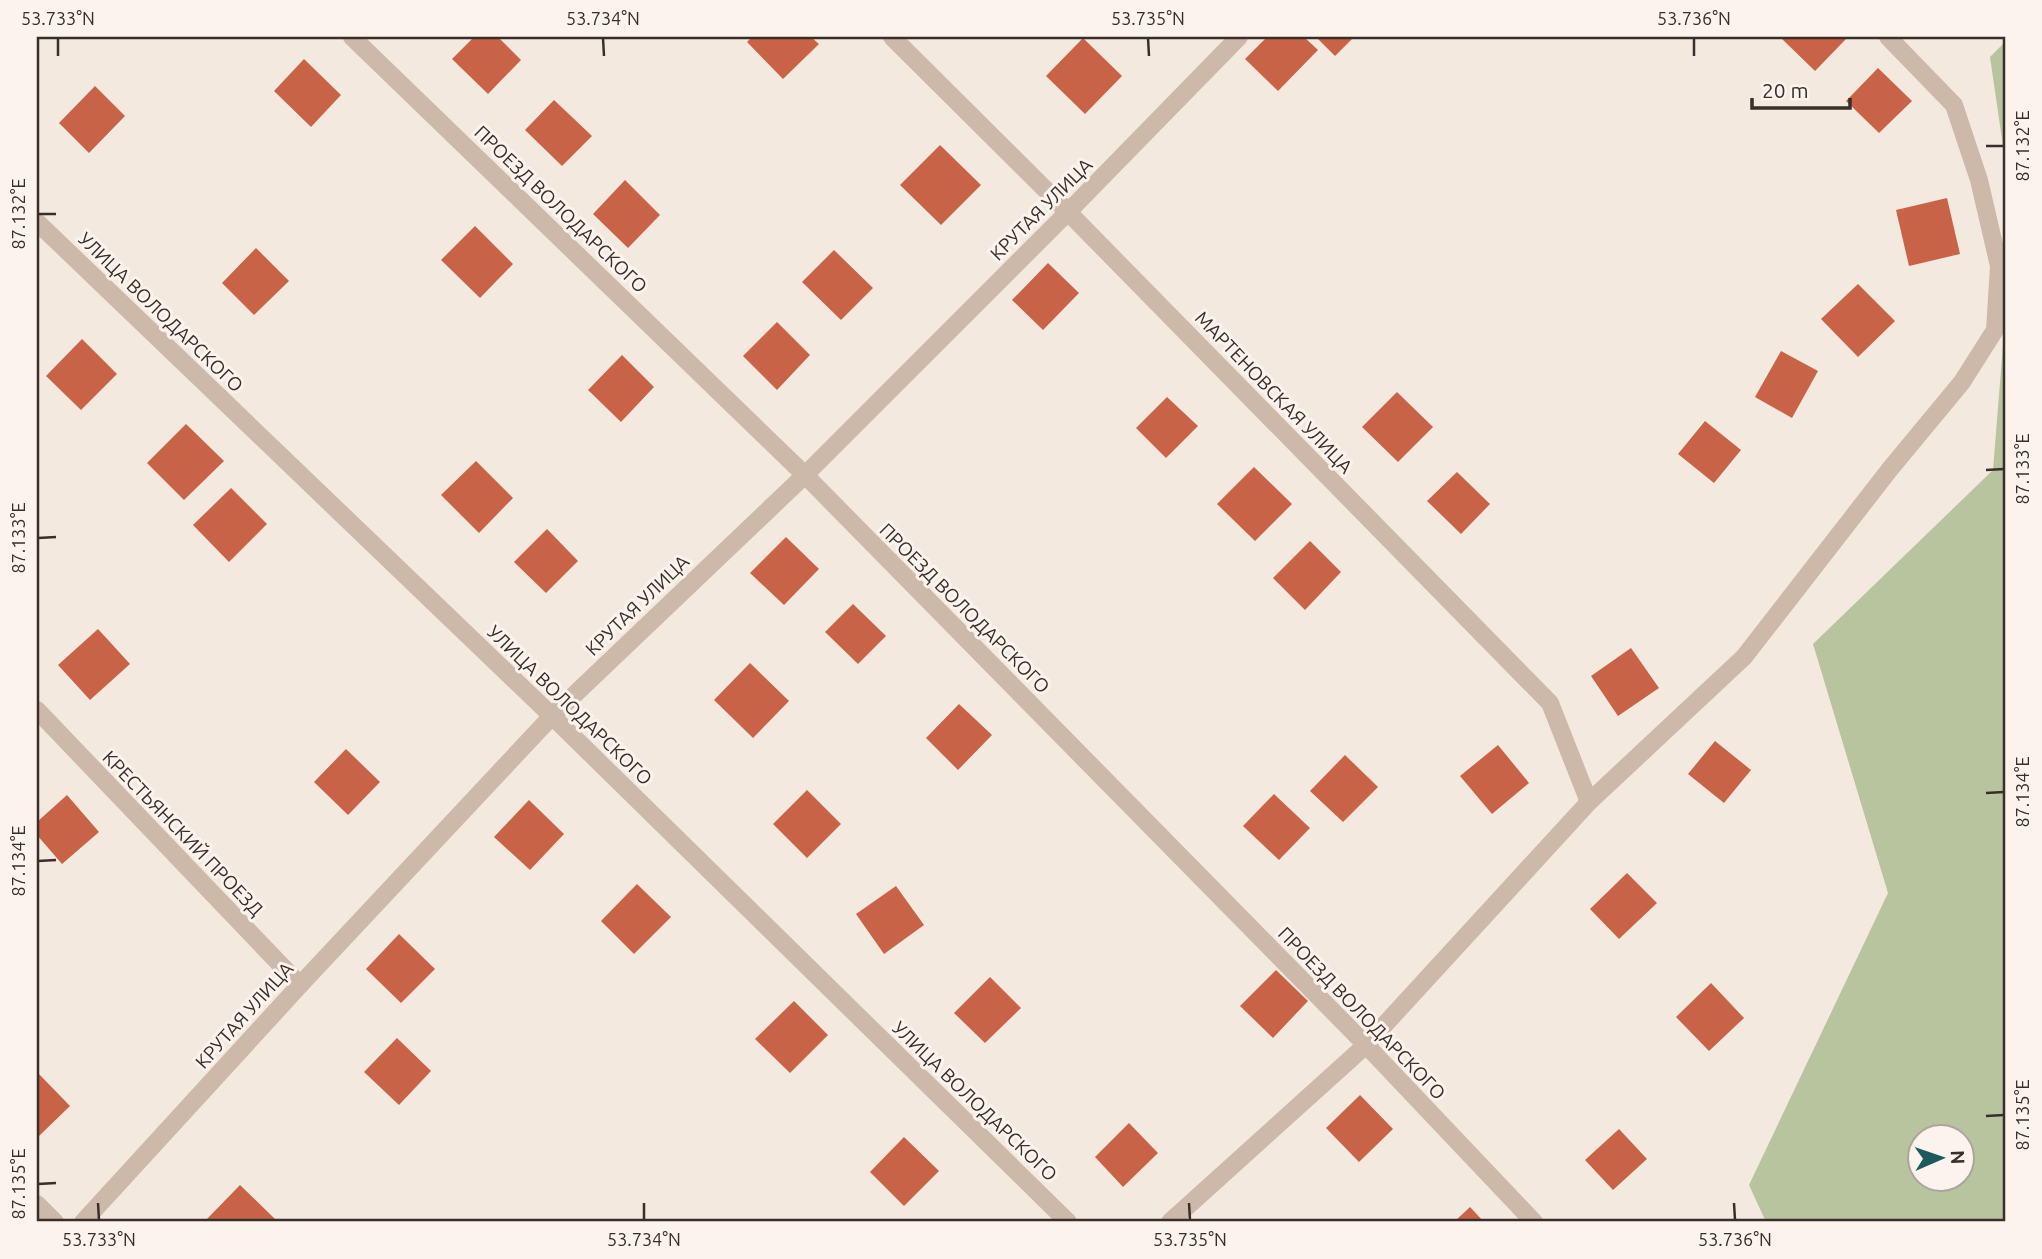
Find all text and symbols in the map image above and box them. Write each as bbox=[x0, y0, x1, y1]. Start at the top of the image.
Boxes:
text: 53.733°N bbox=[21, 8, 95, 28]
text: 53.734°N bbox=[566, 8, 640, 28]
text: 53.735°N bbox=[1111, 8, 1185, 28]
text: 53.736°N bbox=[1657, 8, 1731, 28]
scale bar bbox=[1752, 66, 1850, 110]
text: 20 m bbox=[1762, 78, 1809, 102]
text: 87.132°E bbox=[2012, 110, 2032, 182]
street label: ПРОЕЗД ВОЛОДАРСКОГО bbox=[470, 121, 652, 297]
street label: КРУТАЯ УЛИЦА bbox=[985, 153, 1097, 265]
text: 87.132°E bbox=[8, 178, 28, 250]
street label: УЛИЦА ВОЛОДАРСКОГО bbox=[74, 228, 248, 396]
street label: МАРТЕНОВСКАЯ УЛИЦА bbox=[1191, 306, 1358, 478]
text: 87.133°E bbox=[2012, 433, 2032, 505]
text: 87.133°E bbox=[8, 502, 28, 574]
street label: ПРОЕЗД ВОЛОДАРСКОГО bbox=[875, 518, 1055, 698]
street label: КРУТАЯ УЛИЦА bbox=[581, 550, 694, 660]
street label: УЛИЦА ВОЛОДАРСКОГО bbox=[483, 621, 657, 789]
street label: КРЕСТЬЯНСКИЙ ПРОЕЗД bbox=[98, 746, 268, 920]
text: 87.134°E bbox=[2012, 756, 2032, 828]
text: 87.134°E bbox=[8, 825, 28, 897]
street label: ПРОЕЗД ВОЛОДАРСКОГО bbox=[1274, 922, 1450, 1104]
street label: КРУТАЯ УЛИЦА bbox=[191, 957, 298, 1073]
street label: УЛИЦА ВОЛОДАРСКОГО bbox=[888, 1017, 1062, 1185]
text: 87.135°E bbox=[2012, 1079, 2032, 1151]
north arrow bbox=[1906, 1122, 1976, 1192]
text: 87.135°E bbox=[8, 1148, 28, 1220]
text: N bbox=[1947, 1150, 1969, 1165]
text: 53.733°N bbox=[62, 1229, 136, 1249]
text: 53.734°N bbox=[607, 1229, 681, 1249]
text: 53.735°N bbox=[1153, 1229, 1227, 1249]
text: 53.736°N bbox=[1698, 1229, 1772, 1249]

